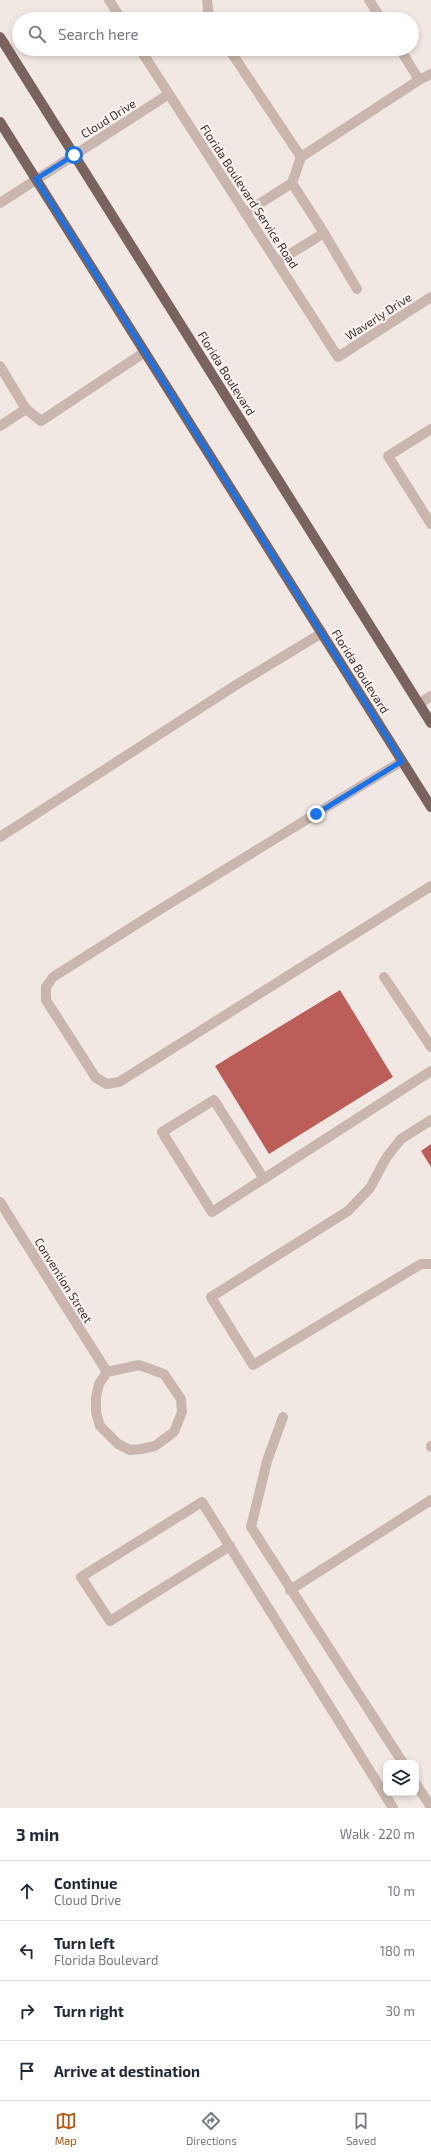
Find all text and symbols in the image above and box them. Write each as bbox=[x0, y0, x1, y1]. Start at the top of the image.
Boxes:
search box bbox=[12, 12, 419, 56]
icon: search bbox=[26, 23, 48, 45]
text: Search here bbox=[58, 25, 139, 43]
street label: Cloud Drive bbox=[78, 96, 138, 140]
street label: Florida Boulevard Service Road bbox=[198, 121, 302, 271]
route start bbox=[65, 146, 83, 164]
street label: Waverly Drive bbox=[342, 289, 414, 343]
street label: Florida Boulevard bbox=[196, 328, 258, 418]
street label: Florida Boulevard bbox=[330, 626, 392, 716]
route end bbox=[307, 805, 325, 823]
street label: Convention Street bbox=[32, 1235, 96, 1325]
map controls bbox=[383, 1760, 419, 1796]
button: layers bbox=[383, 1760, 419, 1796]
text: 3 min bbox=[16, 1824, 59, 1844]
text: Walk · 220 m bbox=[340, 1826, 415, 1842]
text: Continue bbox=[54, 1874, 117, 1892]
icon: ahead bbox=[16, 1880, 38, 1902]
text: 10 m bbox=[388, 1883, 415, 1899]
text: Cloud Drive bbox=[54, 1892, 121, 1908]
text: Turn left bbox=[54, 1934, 115, 1952]
icon: left bbox=[16, 1940, 38, 1962]
text: 180 m bbox=[380, 1943, 415, 1959]
text: Florida Boulevard bbox=[54, 1952, 158, 1968]
icon: right bbox=[16, 2000, 38, 2022]
text: Turn right bbox=[54, 2002, 124, 2020]
text: 30 m bbox=[386, 2003, 415, 2019]
icon: arrive bbox=[16, 2060, 38, 2082]
text: Arrive at destination bbox=[54, 2062, 200, 2080]
tab: Map bbox=[55, 2110, 77, 2147]
tab: Directions bbox=[186, 2110, 237, 2147]
tab: Saved bbox=[346, 2110, 376, 2147]

